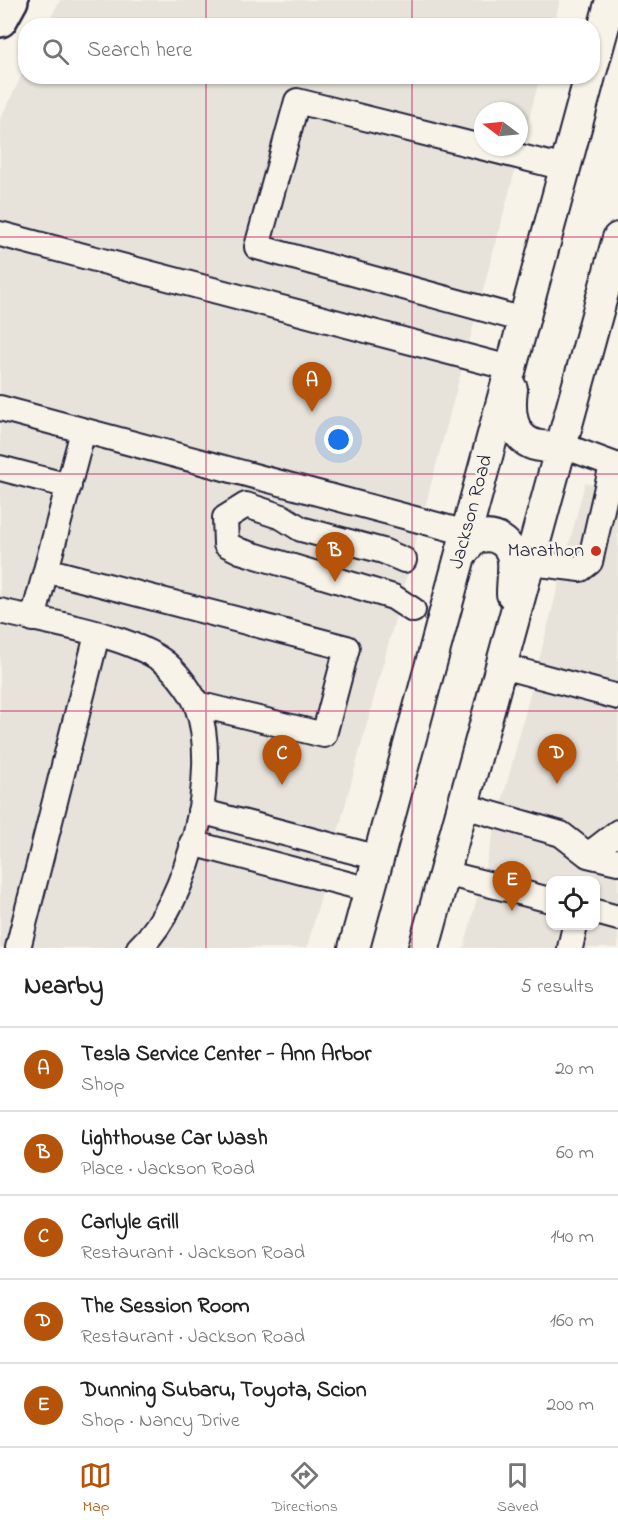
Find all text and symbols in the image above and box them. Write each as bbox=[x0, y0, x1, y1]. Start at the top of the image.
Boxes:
search box bbox=[18, 18, 600, 84]
icon: search bbox=[39, 35, 72, 68]
text: Search here bbox=[87, 35, 192, 67]
north arrow bbox=[474, 102, 528, 156]
pin: A bbox=[292, 362, 332, 412]
your location bbox=[324, 425, 353, 454]
street label: Jackson Road bbox=[443, 452, 501, 572]
pin: B bbox=[316, 532, 354, 582]
place label: Marathon bbox=[508, 537, 584, 566]
marker: Marathon bbox=[589, 544, 603, 558]
pin: D bbox=[538, 734, 576, 784]
pin: C bbox=[262, 736, 302, 785]
pin: E bbox=[492, 862, 532, 911]
map controls bbox=[546, 876, 600, 930]
button: locate bbox=[546, 876, 600, 930]
text: Nearby bbox=[24, 968, 103, 1006]
text: 5 results bbox=[521, 973, 594, 1002]
text: Tesla Service Center - Ann Arbor bbox=[81, 1039, 371, 1071]
text: A bbox=[37, 1055, 50, 1084]
text: 20 m bbox=[555, 1055, 594, 1084]
text: Shop bbox=[81, 1071, 125, 1100]
text: Lighthouse Car Wash bbox=[81, 1123, 268, 1155]
text: B bbox=[37, 1139, 50, 1168]
text: 60 m bbox=[556, 1139, 594, 1168]
text: Place · Jackson Road bbox=[81, 1155, 255, 1184]
text: Carlyle Grill bbox=[81, 1207, 179, 1239]
text: C bbox=[38, 1223, 49, 1252]
text: 140 m bbox=[550, 1223, 594, 1252]
text: Restaurant · Jackson Road bbox=[81, 1239, 305, 1268]
text: The Session Room bbox=[81, 1291, 250, 1323]
text: D bbox=[36, 1307, 51, 1336]
text: 160 m bbox=[550, 1307, 594, 1336]
text: Restaurant · Jackson Road bbox=[81, 1323, 305, 1352]
text: Dunning Subaru, Toyota, Scion bbox=[81, 1375, 367, 1407]
text: E bbox=[37, 1391, 50, 1420]
text: 200 m bbox=[546, 1391, 594, 1420]
text: Shop · Nancy Drive bbox=[81, 1407, 240, 1436]
tab: Map bbox=[79, 1459, 112, 1519]
tab: Directions bbox=[271, 1459, 338, 1519]
tab: Saved bbox=[497, 1459, 539, 1519]

